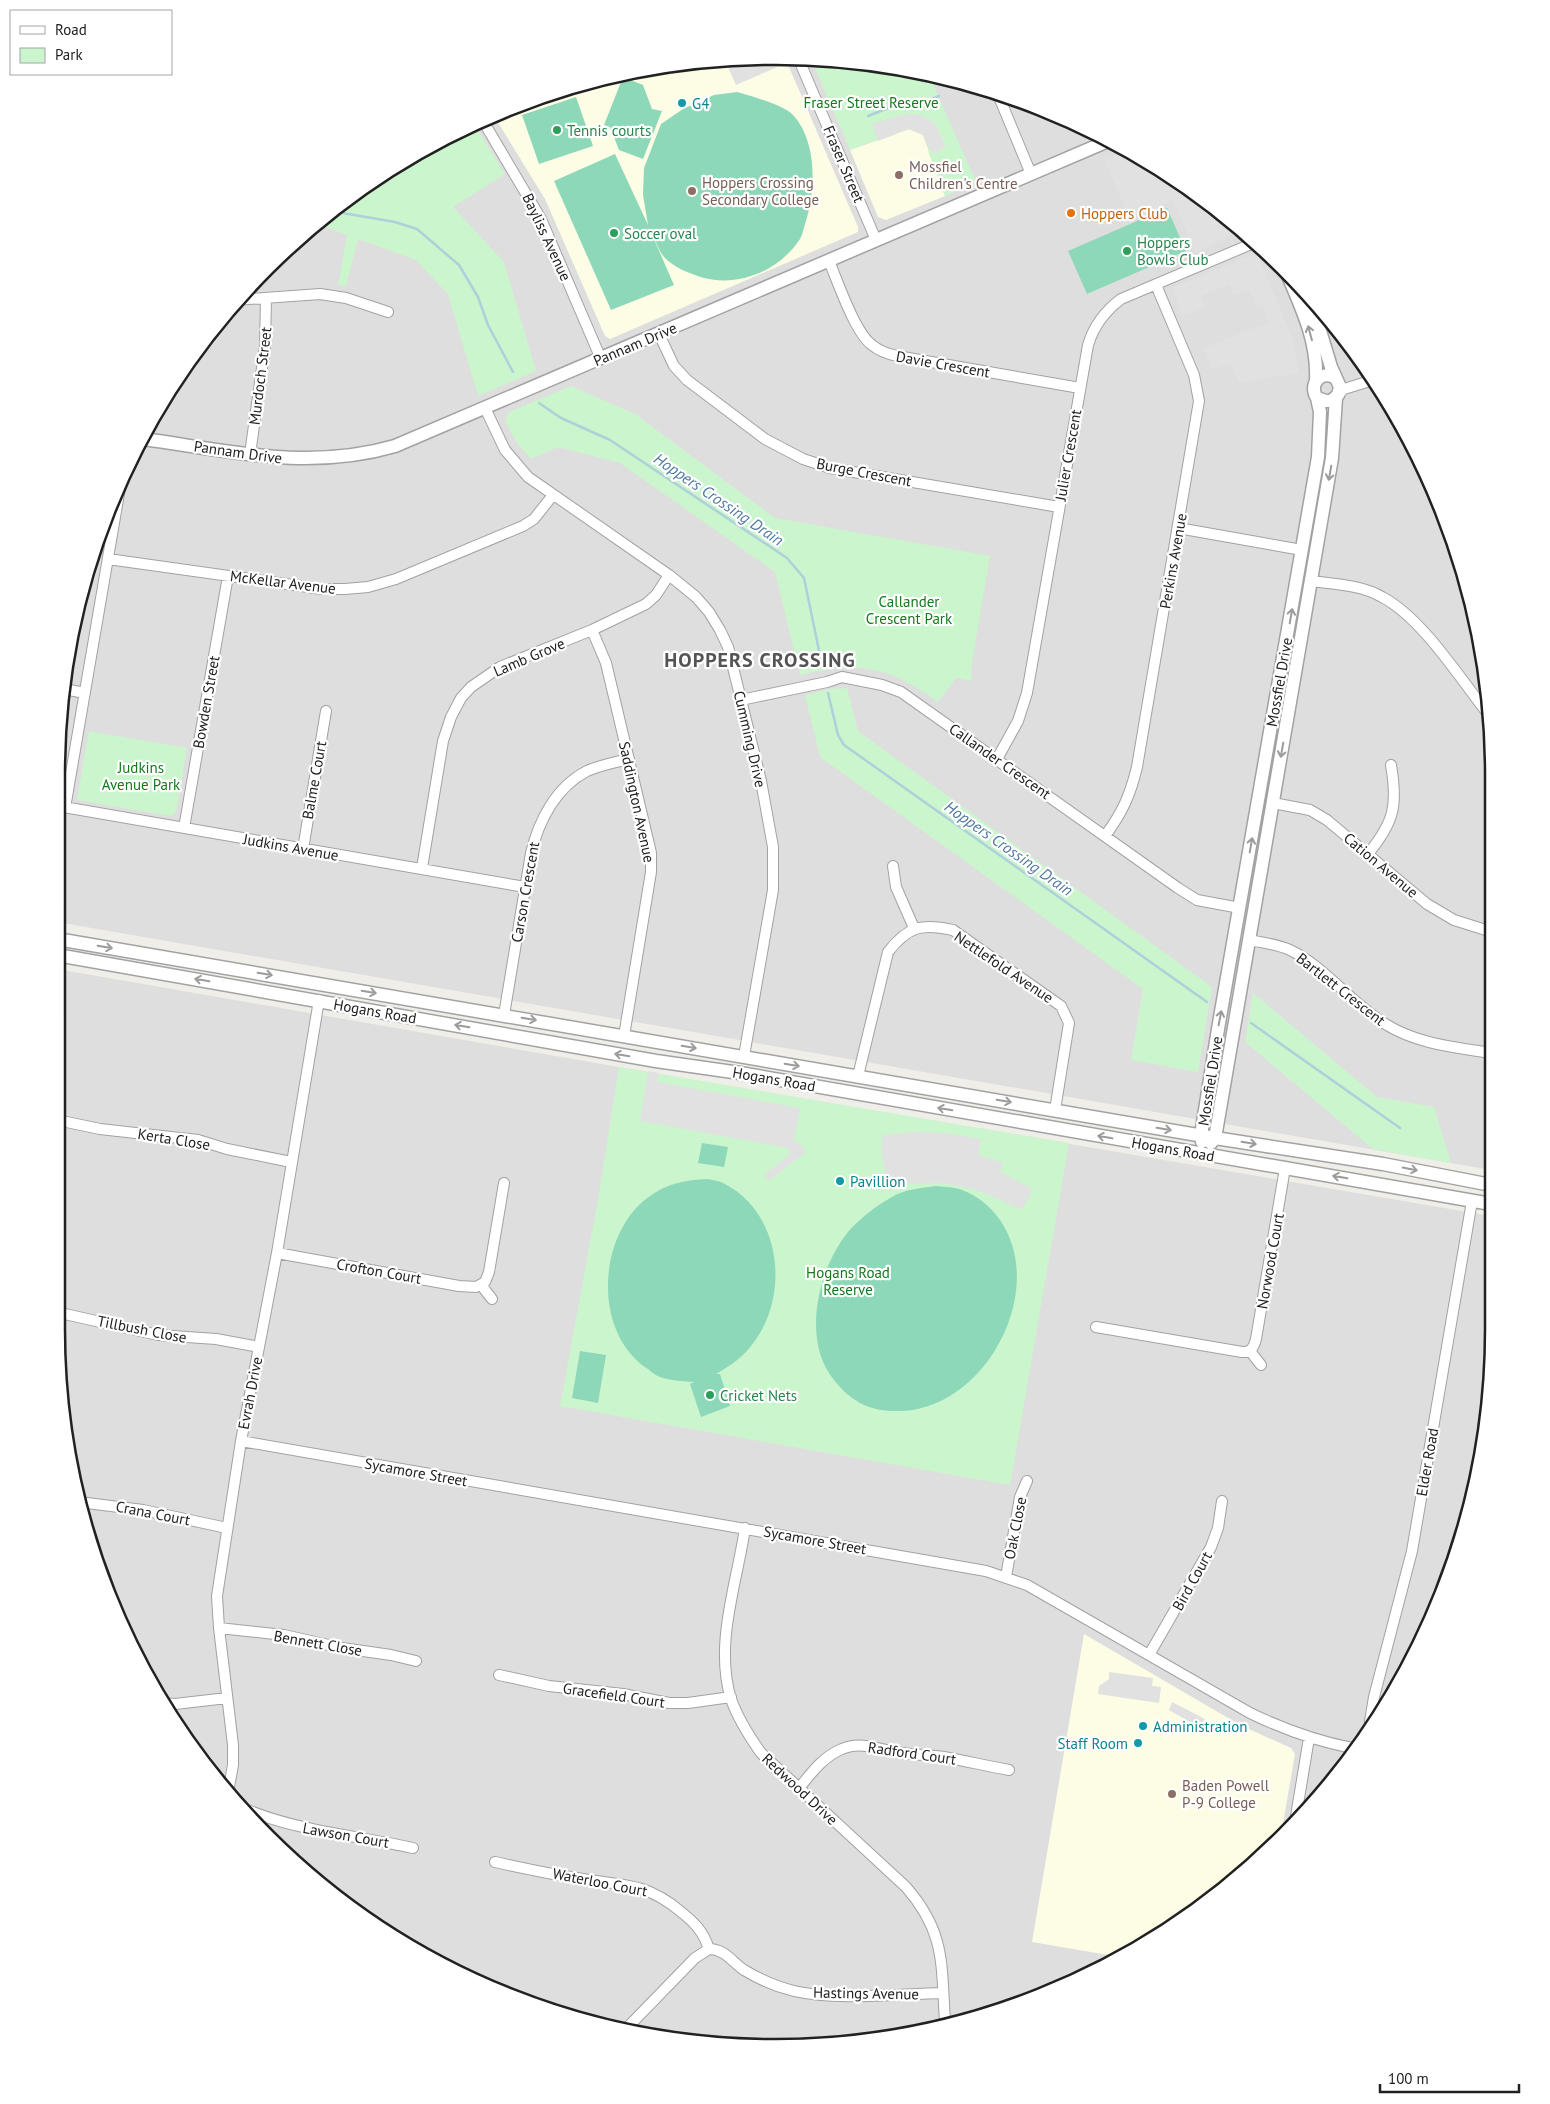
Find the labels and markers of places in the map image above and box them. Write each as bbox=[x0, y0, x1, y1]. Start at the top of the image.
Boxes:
place label: G4 bbox=[692, 94, 709, 113]
marker: G4 bbox=[676, 97, 688, 109]
place label: Tennis courts bbox=[567, 121, 651, 140]
marker: Tennis courts bbox=[551, 124, 563, 136]
place label: Mossfiel Children's Centre bbox=[909, 157, 1018, 193]
marker: Mossfiel Children's Centre bbox=[893, 169, 905, 181]
place label: Hoppers Crossing Secondary College bbox=[702, 173, 819, 209]
marker: Hoppers Crossing Secondary College bbox=[686, 185, 698, 197]
place label: Hoppers Club bbox=[1081, 204, 1168, 223]
marker: Hoppers Club bbox=[1065, 207, 1077, 219]
place label: Soccer oval bbox=[624, 224, 697, 243]
marker: Soccer oval bbox=[608, 227, 620, 239]
place label: Hoppers Bowls Club bbox=[1137, 233, 1209, 269]
marker: Hoppers Bowls Club bbox=[1121, 245, 1133, 257]
place label: Pavillion bbox=[850, 1172, 906, 1191]
marker: Pavillion bbox=[834, 1175, 846, 1187]
place label: Cricket Nets bbox=[720, 1386, 797, 1405]
marker: Cricket Nets bbox=[704, 1389, 716, 1401]
place label: Administration bbox=[1153, 1717, 1248, 1736]
marker: Administration bbox=[1137, 1720, 1149, 1732]
place label: Staff Room bbox=[1057, 1734, 1128, 1753]
marker: Staff Room bbox=[1132, 1737, 1144, 1749]
place label: Baden Powell P-9 College bbox=[1182, 1776, 1270, 1812]
marker: Baden Powell P-9 College bbox=[1166, 1788, 1178, 1800]

